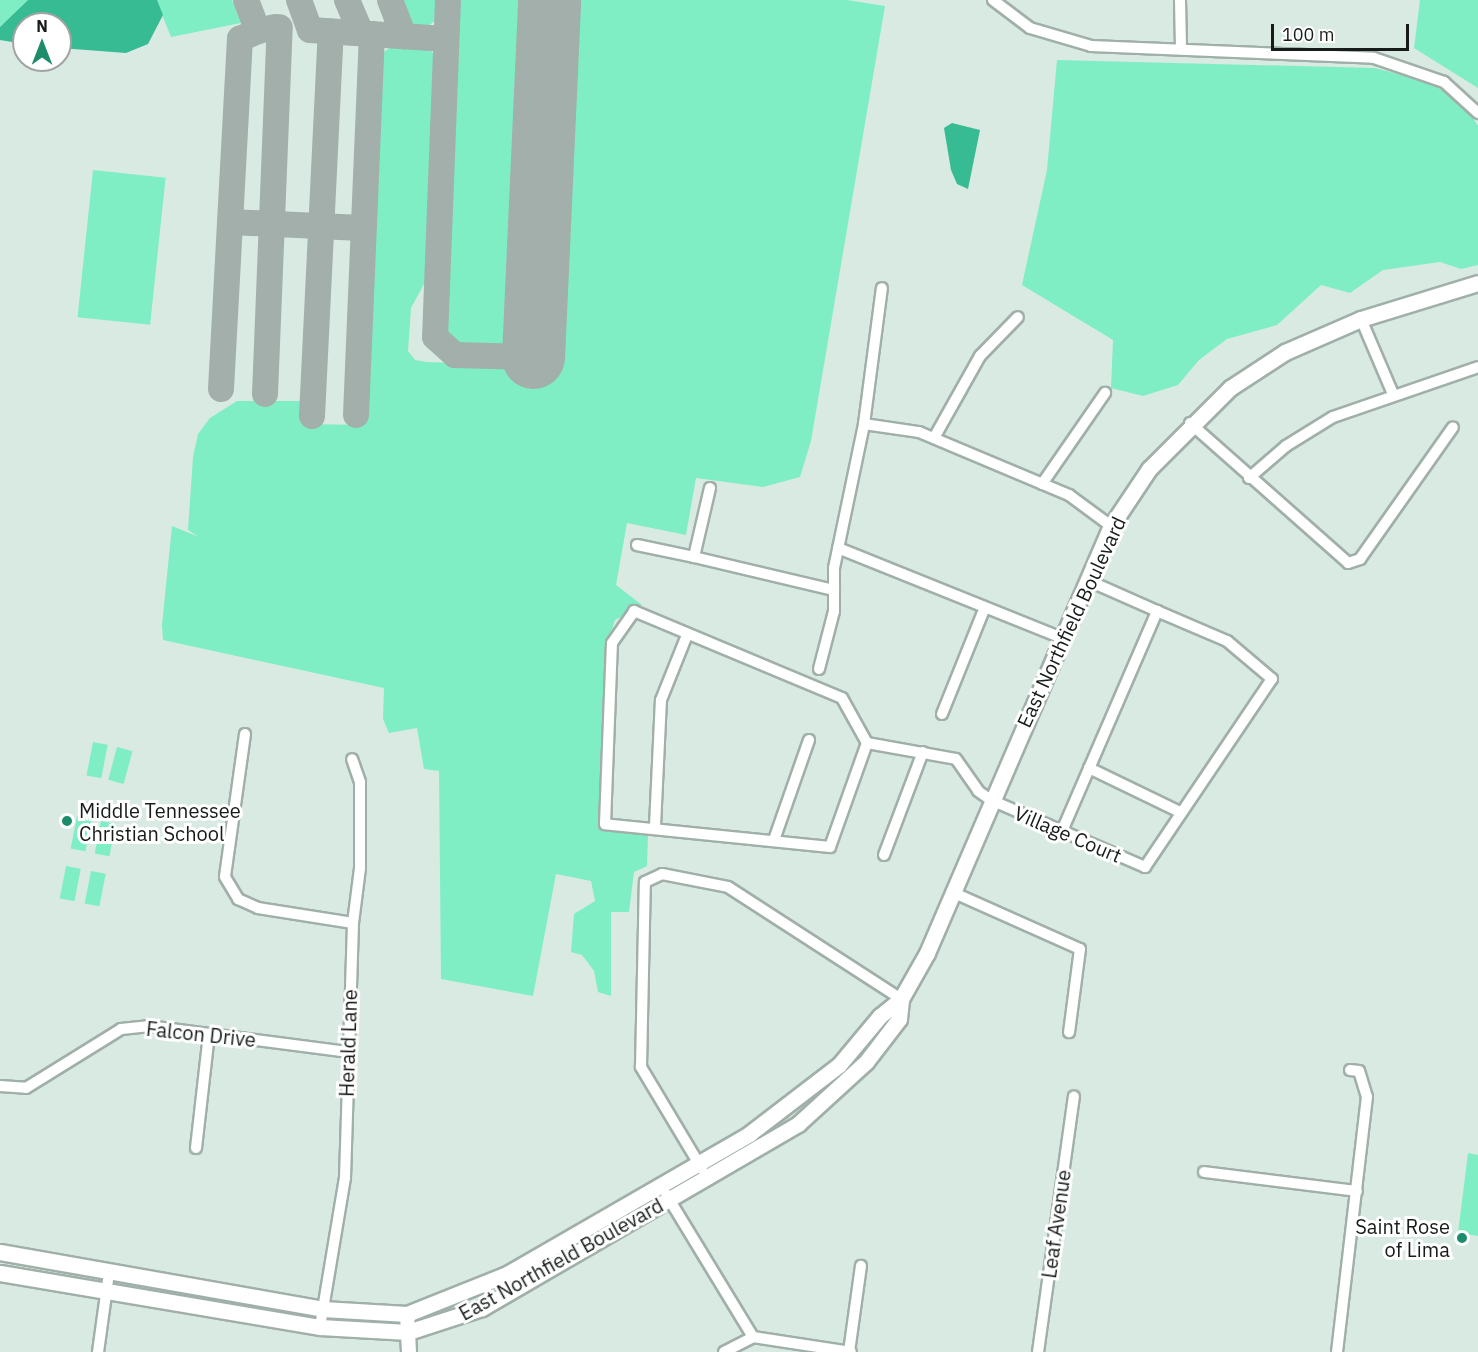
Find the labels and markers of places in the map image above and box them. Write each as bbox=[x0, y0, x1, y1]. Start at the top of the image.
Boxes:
place label: Middle Tennessee Christian School bbox=[79, 798, 241, 845]
marker: Middle Tennessee Christian School bbox=[60, 814, 74, 828]
place label: Saint Rose of Lima bbox=[1355, 1214, 1450, 1261]
marker: Saint Rose of Lima bbox=[1455, 1231, 1469, 1245]

